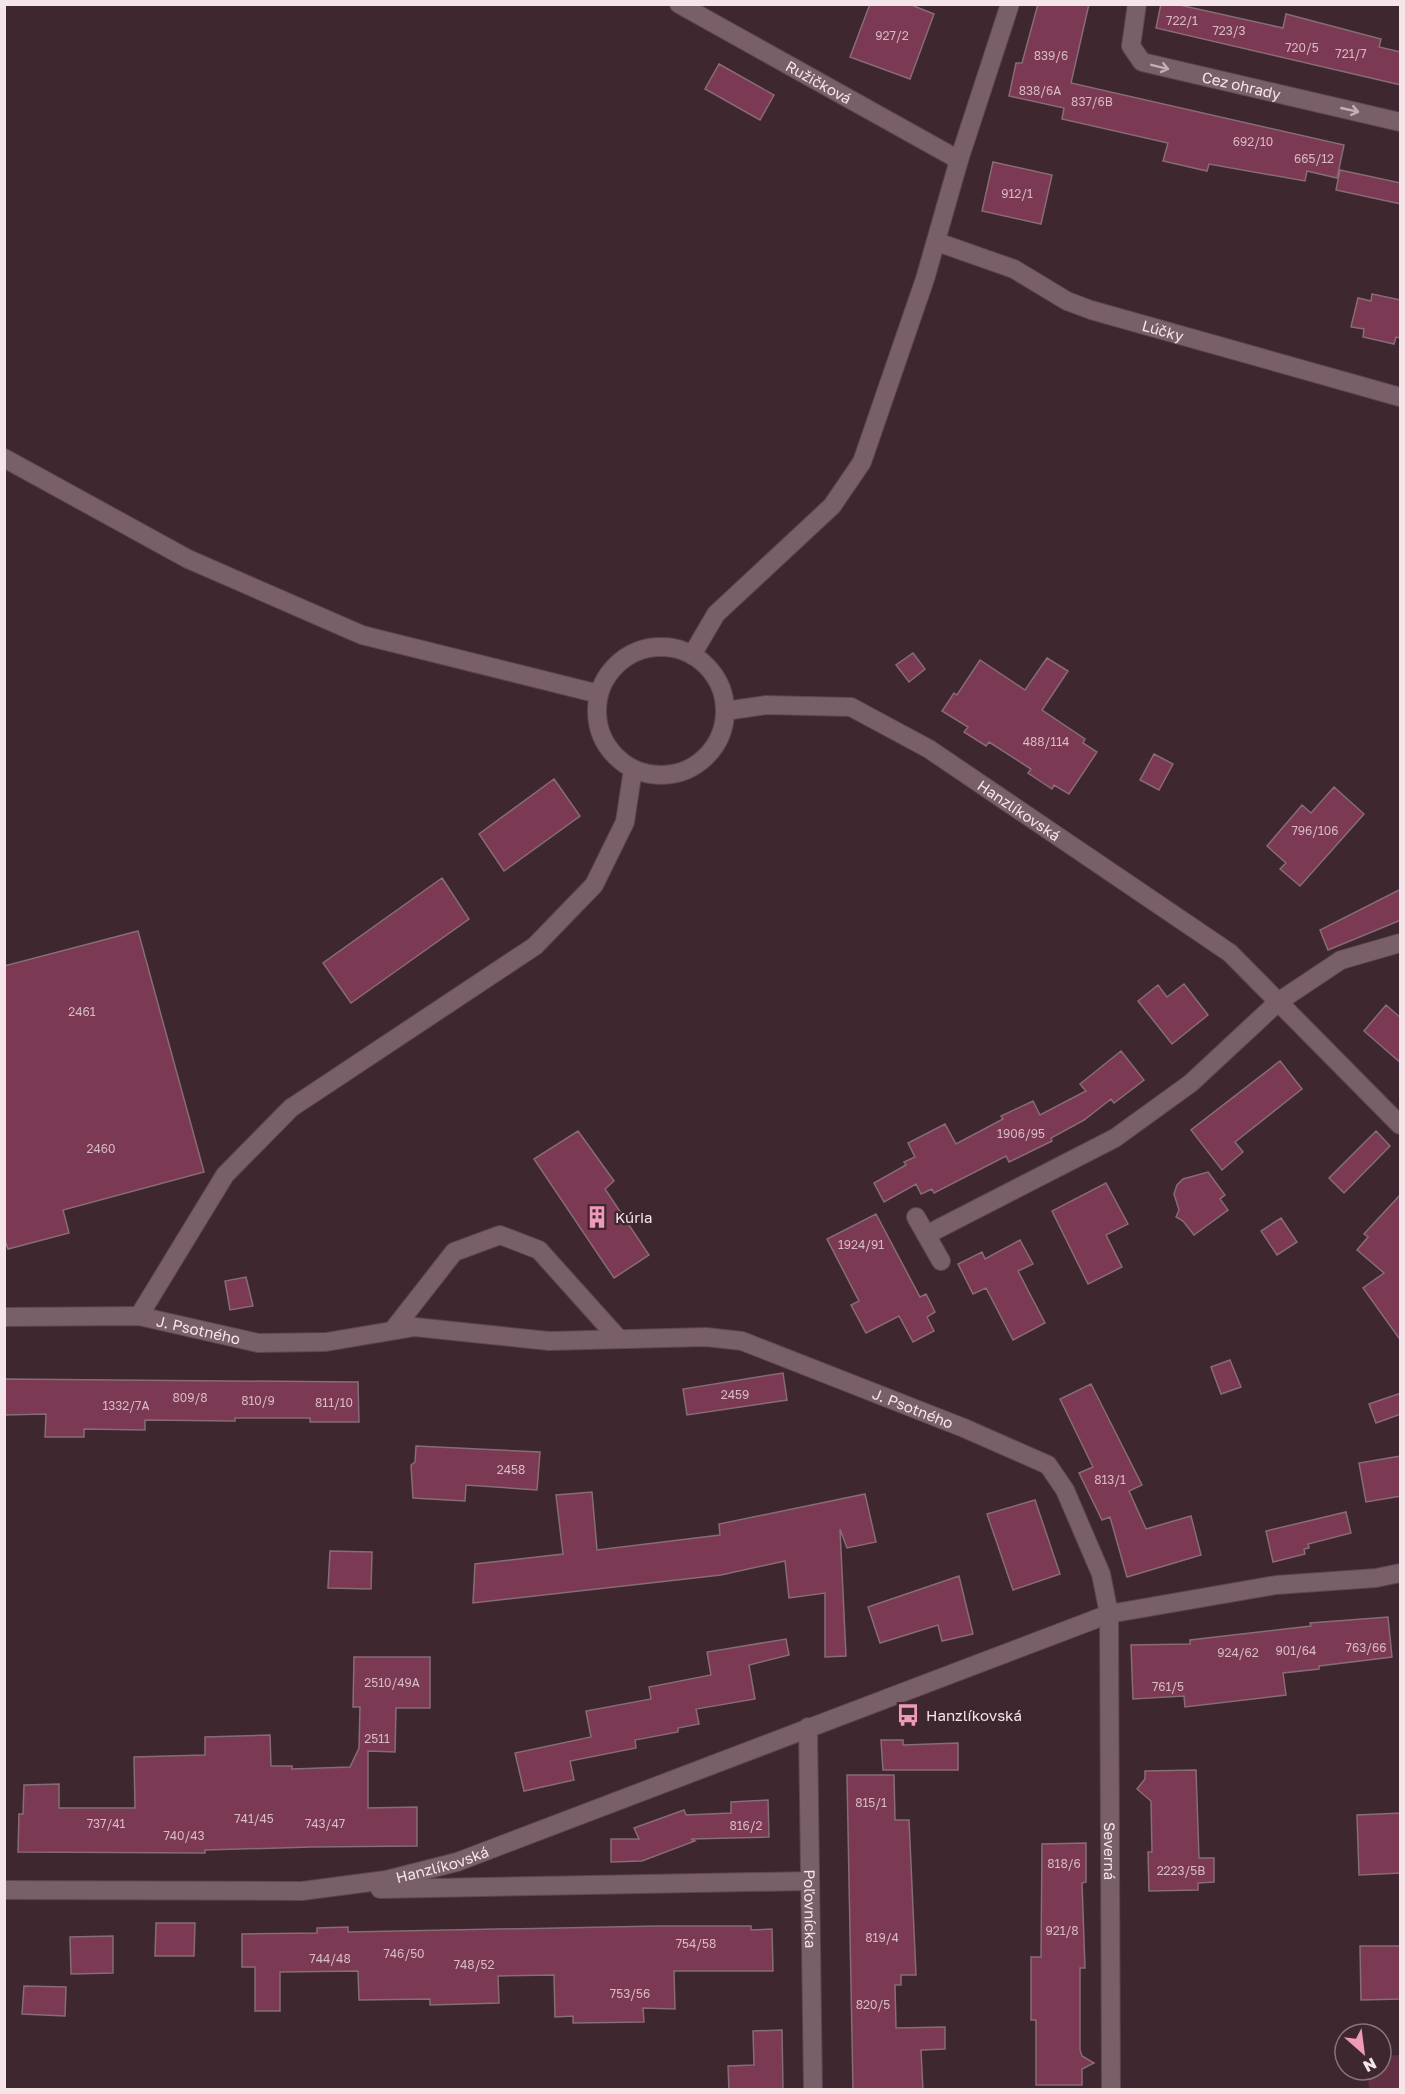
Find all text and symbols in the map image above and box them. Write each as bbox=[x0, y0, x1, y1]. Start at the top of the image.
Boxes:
house number: 722/1 bbox=[1166, 13, 1198, 28]
house number: 723/3 bbox=[1212, 23, 1246, 38]
house number: 927/2 bbox=[875, 28, 909, 43]
house number: 720/5 bbox=[1285, 40, 1319, 55]
house number: 721/7 bbox=[1335, 46, 1367, 61]
house number: 839/6 bbox=[1034, 48, 1068, 63]
street label: Ružičková bbox=[783, 56, 855, 107]
one-way arrow bbox=[1150, 62, 1169, 74]
street label: Cez ohrady bbox=[1200, 67, 1283, 103]
house number: 838/6A bbox=[1019, 83, 1061, 98]
house number: 837/6B bbox=[1071, 94, 1113, 109]
one-way arrow bbox=[1340, 105, 1359, 117]
house number: 692/10 bbox=[1233, 134, 1273, 149]
house number: 665/12 bbox=[1294, 151, 1334, 166]
house number: 912/1 bbox=[1001, 186, 1033, 201]
street label: Lúčky bbox=[1140, 316, 1187, 345]
house number: 488/114 bbox=[1023, 734, 1069, 749]
street label: Hanzlíkovská bbox=[974, 776, 1064, 845]
house number: 796/106 bbox=[1291, 823, 1339, 838]
house number: 2461 bbox=[68, 1004, 96, 1019]
house number: 1906/95 bbox=[997, 1126, 1045, 1141]
house number: 2460 bbox=[87, 1141, 115, 1156]
building icon: Kúria bbox=[584, 1204, 610, 1230]
place label: Kúria bbox=[615, 1208, 652, 1226]
house number: 1924/91 bbox=[838, 1237, 884, 1252]
street label: J. Psotného bbox=[155, 1311, 242, 1348]
street label: J. Psotného bbox=[870, 1384, 956, 1432]
house number: 2459 bbox=[721, 1387, 749, 1402]
house number: 809/8 bbox=[172, 1390, 208, 1405]
house number: 810/9 bbox=[241, 1393, 275, 1408]
house number: 811/10 bbox=[315, 1395, 353, 1410]
house number: 1332/7A bbox=[103, 1398, 149, 1413]
house number: 2458 bbox=[497, 1462, 525, 1477]
house number: 813/1 bbox=[1094, 1472, 1126, 1487]
house number: 763/66 bbox=[1346, 1640, 1386, 1655]
house number: 901/64 bbox=[1276, 1643, 1316, 1658]
house number: 924/62 bbox=[1217, 1645, 1259, 1660]
house number: 2510/49A bbox=[364, 1675, 420, 1690]
house number: 761/5 bbox=[1152, 1679, 1184, 1694]
bus stop icon: Hanzlíkovská bbox=[895, 1702, 921, 1728]
place label: Hanzlíkovská bbox=[926, 1706, 1022, 1724]
house number: 2511 bbox=[364, 1731, 390, 1746]
house number: 815/1 bbox=[855, 1795, 887, 1810]
house number: 741/45 bbox=[234, 1811, 274, 1826]
house number: 737/41 bbox=[87, 1816, 125, 1831]
house number: 743/47 bbox=[305, 1816, 345, 1831]
house number: 816/2 bbox=[729, 1818, 763, 1833]
street label: Severná bbox=[1101, 1822, 1119, 1880]
house number: 740/43 bbox=[163, 1828, 205, 1843]
street label: Hanzlíkovská bbox=[394, 1842, 491, 1886]
house number: 818/6 bbox=[1047, 1856, 1081, 1871]
house number: 2223/5B bbox=[1157, 1863, 1205, 1878]
street label: Poľovnícka bbox=[801, 1869, 820, 1949]
house number: 921/8 bbox=[1045, 1923, 1079, 1938]
house number: 819/4 bbox=[865, 1930, 899, 1945]
house number: 754/58 bbox=[676, 1936, 716, 1951]
house number: 746/50 bbox=[383, 1946, 425, 1961]
house number: 744/48 bbox=[309, 1951, 351, 1966]
house number: 748/52 bbox=[454, 1957, 494, 1972]
house number: 753/56 bbox=[610, 1986, 650, 2001]
house number: 820/5 bbox=[856, 1997, 890, 2012]
north arrow bbox=[1333, 2022, 1393, 2082]
text: N bbox=[1360, 2054, 1380, 2077]

